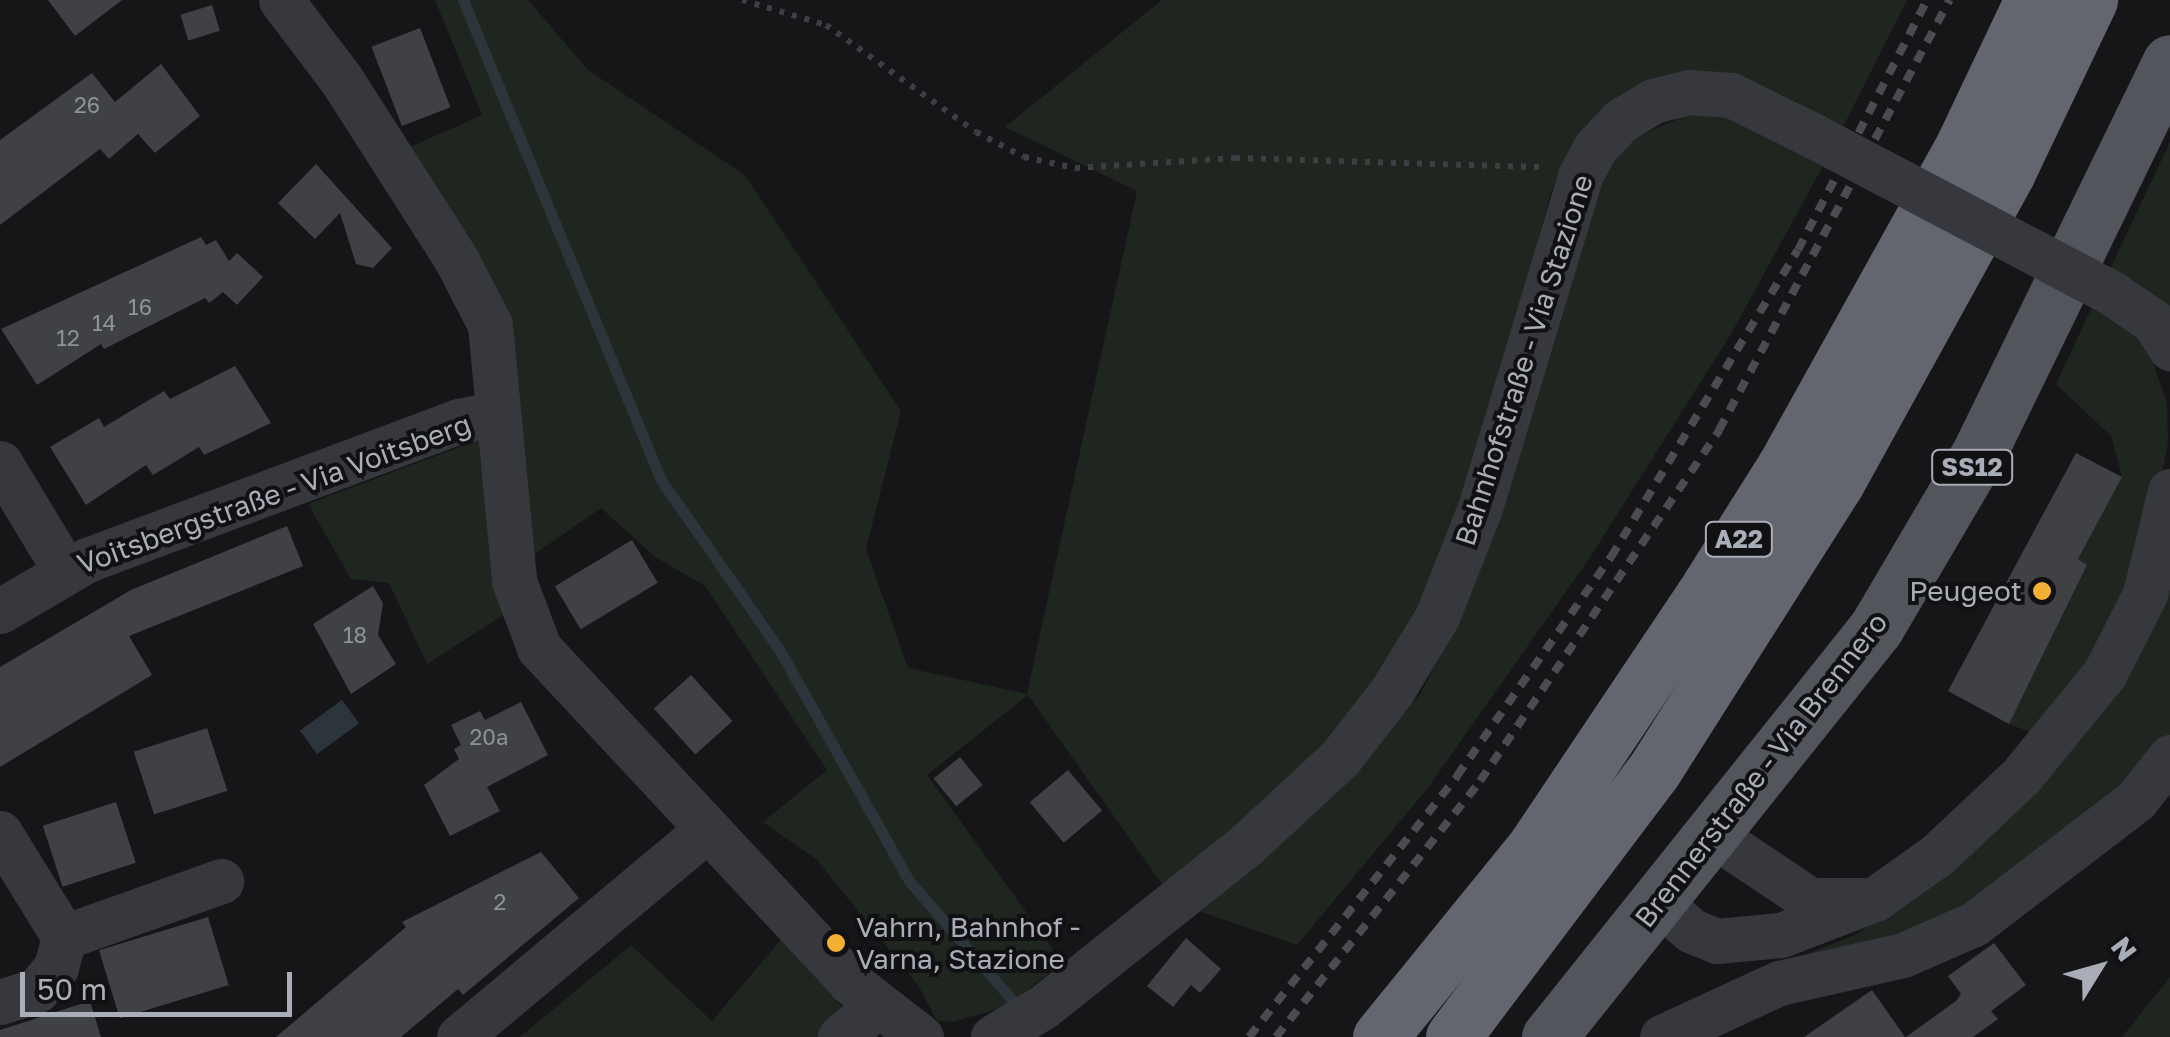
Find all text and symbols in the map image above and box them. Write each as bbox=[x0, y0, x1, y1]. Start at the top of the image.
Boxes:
house number: 26 bbox=[74, 92, 100, 118]
street label: Bahnhofstraße - Via Stazione bbox=[1448, 170, 1600, 550]
house number: 16 bbox=[128, 294, 152, 320]
house number: 14 bbox=[92, 310, 116, 336]
house number: 12 bbox=[56, 325, 80, 351]
street label: Voitsbergstraße - Via Voitsberg bbox=[73, 407, 475, 581]
road number: SS12 bbox=[1930, 447, 2014, 487]
road number: A22 bbox=[1704, 519, 1774, 559]
place label: Peugeot bbox=[1909, 574, 2022, 608]
marker: Peugeot bbox=[2031, 580, 2053, 602]
street label: Brennerstraße - Via Brennero bbox=[1628, 606, 1894, 934]
house number: 18 bbox=[343, 622, 367, 648]
house number: 20a bbox=[470, 724, 508, 750]
house number: 2 bbox=[494, 889, 506, 915]
place label: Vahrn, Bahnhof - Varna, Stazione bbox=[856, 910, 1080, 976]
north arrow bbox=[2050, 917, 2150, 1017]
text: N bbox=[2105, 930, 2144, 967]
marker: Vahrn, Bahnhof - Varna, Stazione bbox=[825, 932, 847, 954]
scale bar bbox=[25, 952, 298, 1014]
text: 50 m bbox=[37, 971, 107, 1007]

